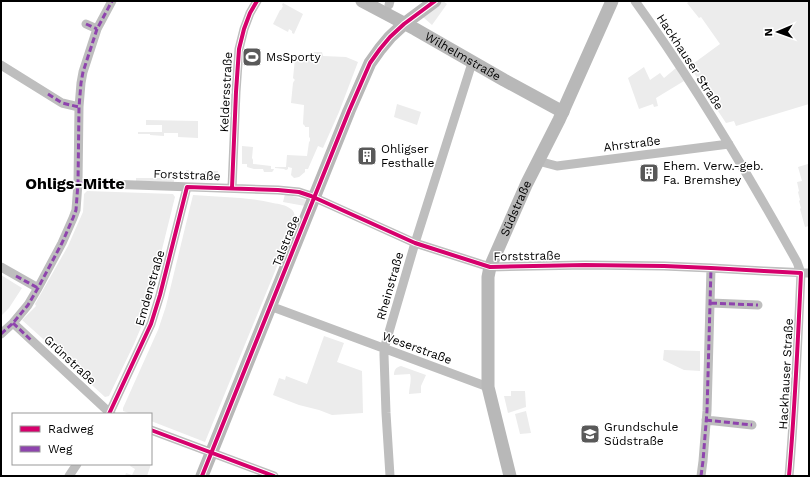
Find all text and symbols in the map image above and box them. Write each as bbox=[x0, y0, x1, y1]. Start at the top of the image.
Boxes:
street label: Hackhauser Straße bbox=[654, 12, 726, 113]
north arrow bbox=[758, 12, 798, 52]
text: N bbox=[762, 28, 775, 37]
street label: Wilhelmstraße bbox=[422, 29, 503, 84]
sports icon: MsSporty bbox=[241, 46, 263, 68]
place label: MsSporty bbox=[266, 50, 321, 64]
street label: Keldersstraße bbox=[217, 51, 235, 133]
street label: Ahrstraße bbox=[603, 134, 661, 154]
place label: Ohligser Festhalle bbox=[381, 142, 435, 170]
building icon: Ohligser Festhalle bbox=[356, 145, 378, 167]
place label: Ehem. Verw.-geb. Fa. Bremshey bbox=[663, 159, 763, 187]
building icon: Ehem. Verw.-geb. Fa. Bremshey bbox=[638, 162, 660, 184]
street label: Forststraße bbox=[153, 167, 221, 183]
district label: Ohligs-Mitte bbox=[25, 174, 125, 193]
street label: Südstraße bbox=[497, 178, 534, 239]
street label: Talstraße bbox=[269, 213, 303, 269]
street label: Emdenstraße bbox=[132, 248, 168, 328]
street label: Forststraße bbox=[493, 248, 561, 264]
street label: Rheinstraße bbox=[374, 250, 406, 322]
street label: Hackhauser Straße bbox=[776, 318, 796, 430]
street label: Weserstraße bbox=[380, 329, 454, 367]
street label: Grünstraße bbox=[41, 333, 99, 388]
legend bbox=[12, 413, 152, 465]
place label: Grundschule Südstraße bbox=[604, 420, 678, 448]
text: Radweg bbox=[48, 422, 94, 436]
school or university icon: Grundschule Südstraße bbox=[579, 423, 601, 445]
text: Weg bbox=[48, 442, 73, 456]

